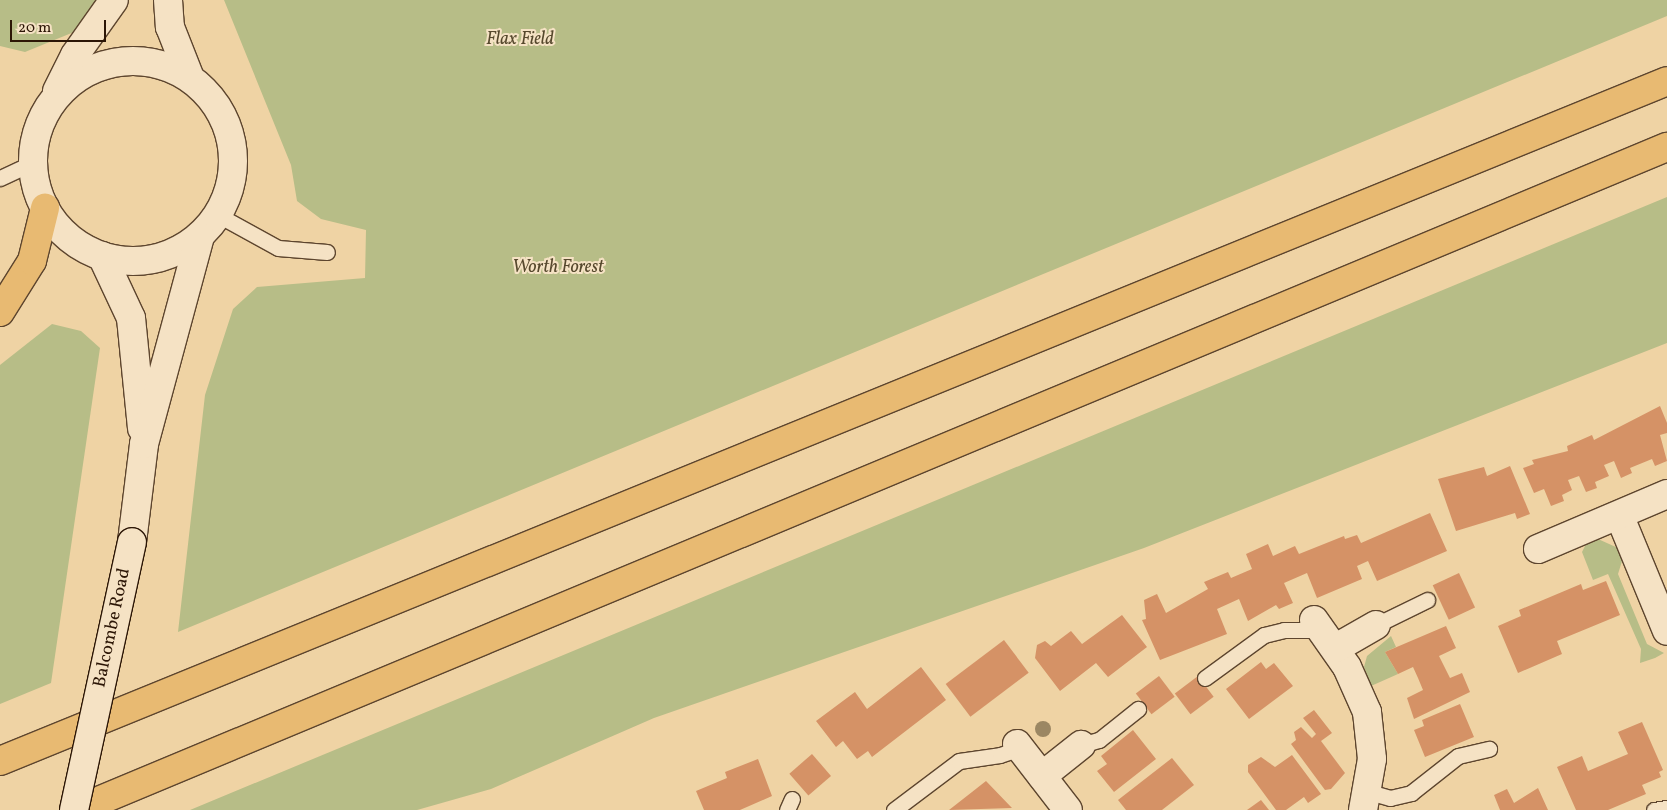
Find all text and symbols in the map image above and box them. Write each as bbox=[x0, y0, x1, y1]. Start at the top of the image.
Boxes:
scale bar bbox=[12, 10, 109, 42]
text: 20 m bbox=[18, 18, 51, 39]
park label: Flax Field bbox=[486, 29, 554, 51]
park label: Worth Forest bbox=[512, 257, 604, 279]
street label: Balcombe Road bbox=[90, 566, 136, 690]

